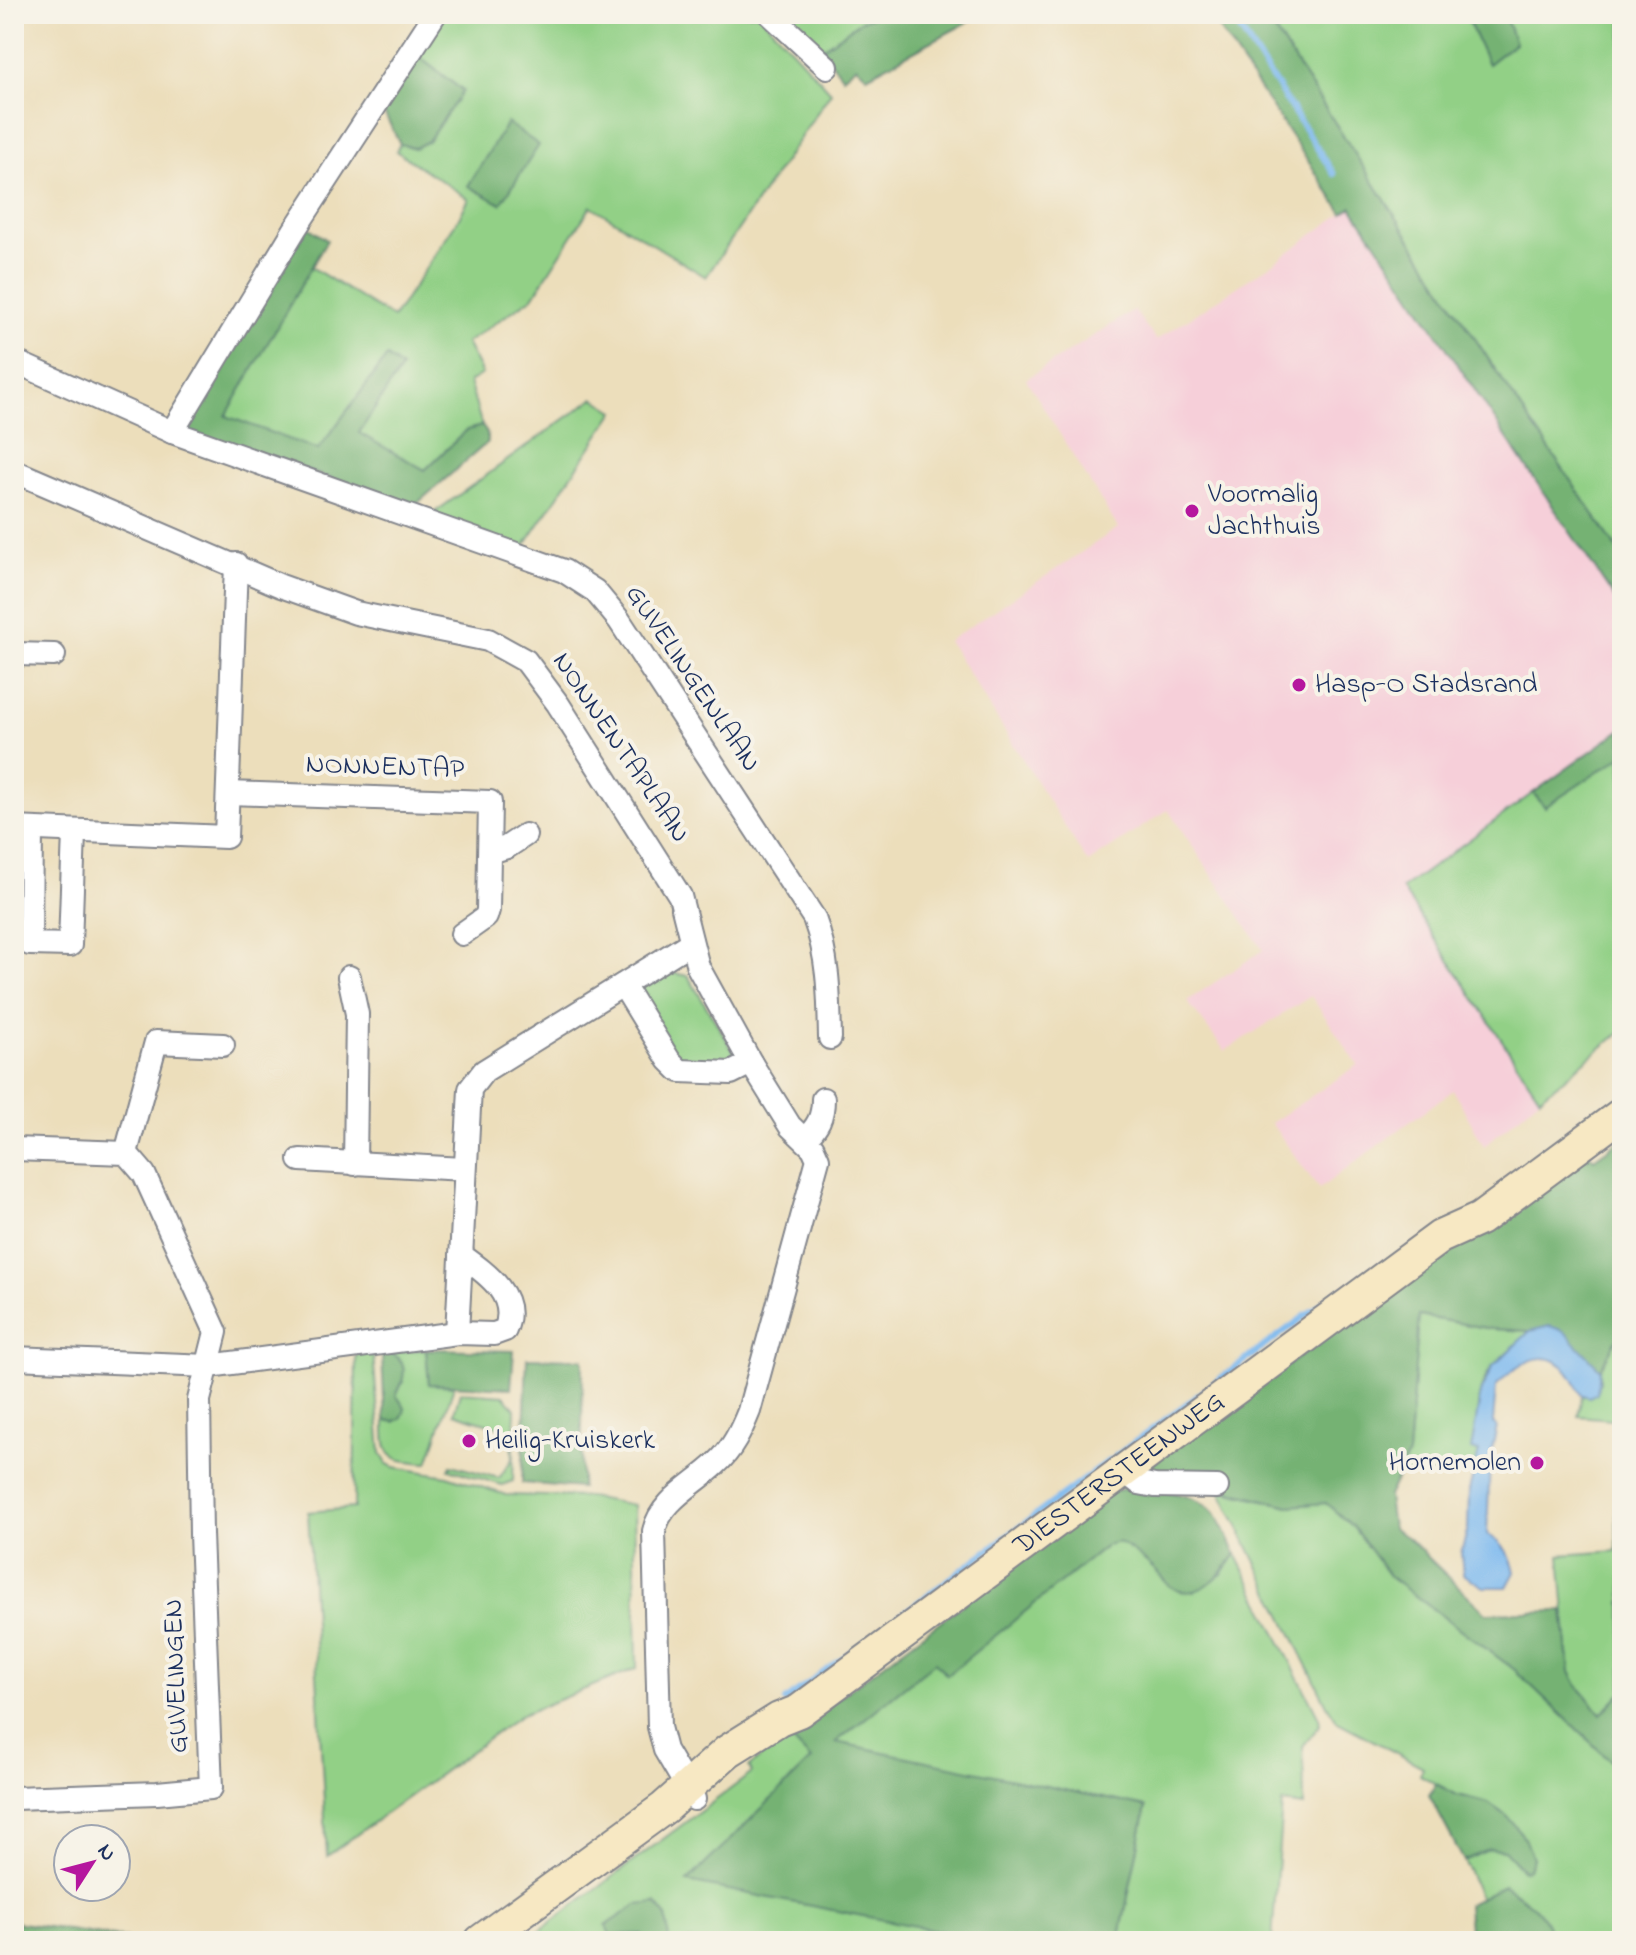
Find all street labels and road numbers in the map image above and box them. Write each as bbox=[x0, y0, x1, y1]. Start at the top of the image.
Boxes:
street label: GUVELINGENLAAN bbox=[614, 577, 770, 781]
street label: NONNENTAPLAAN bbox=[541, 644, 699, 852]
street label: NONNENTAP bbox=[305, 745, 466, 791]
street label: DIESTERSTEENWEG bbox=[1004, 1382, 1233, 1567]
street label: GUVELINGEN bbox=[154, 1598, 200, 1754]

